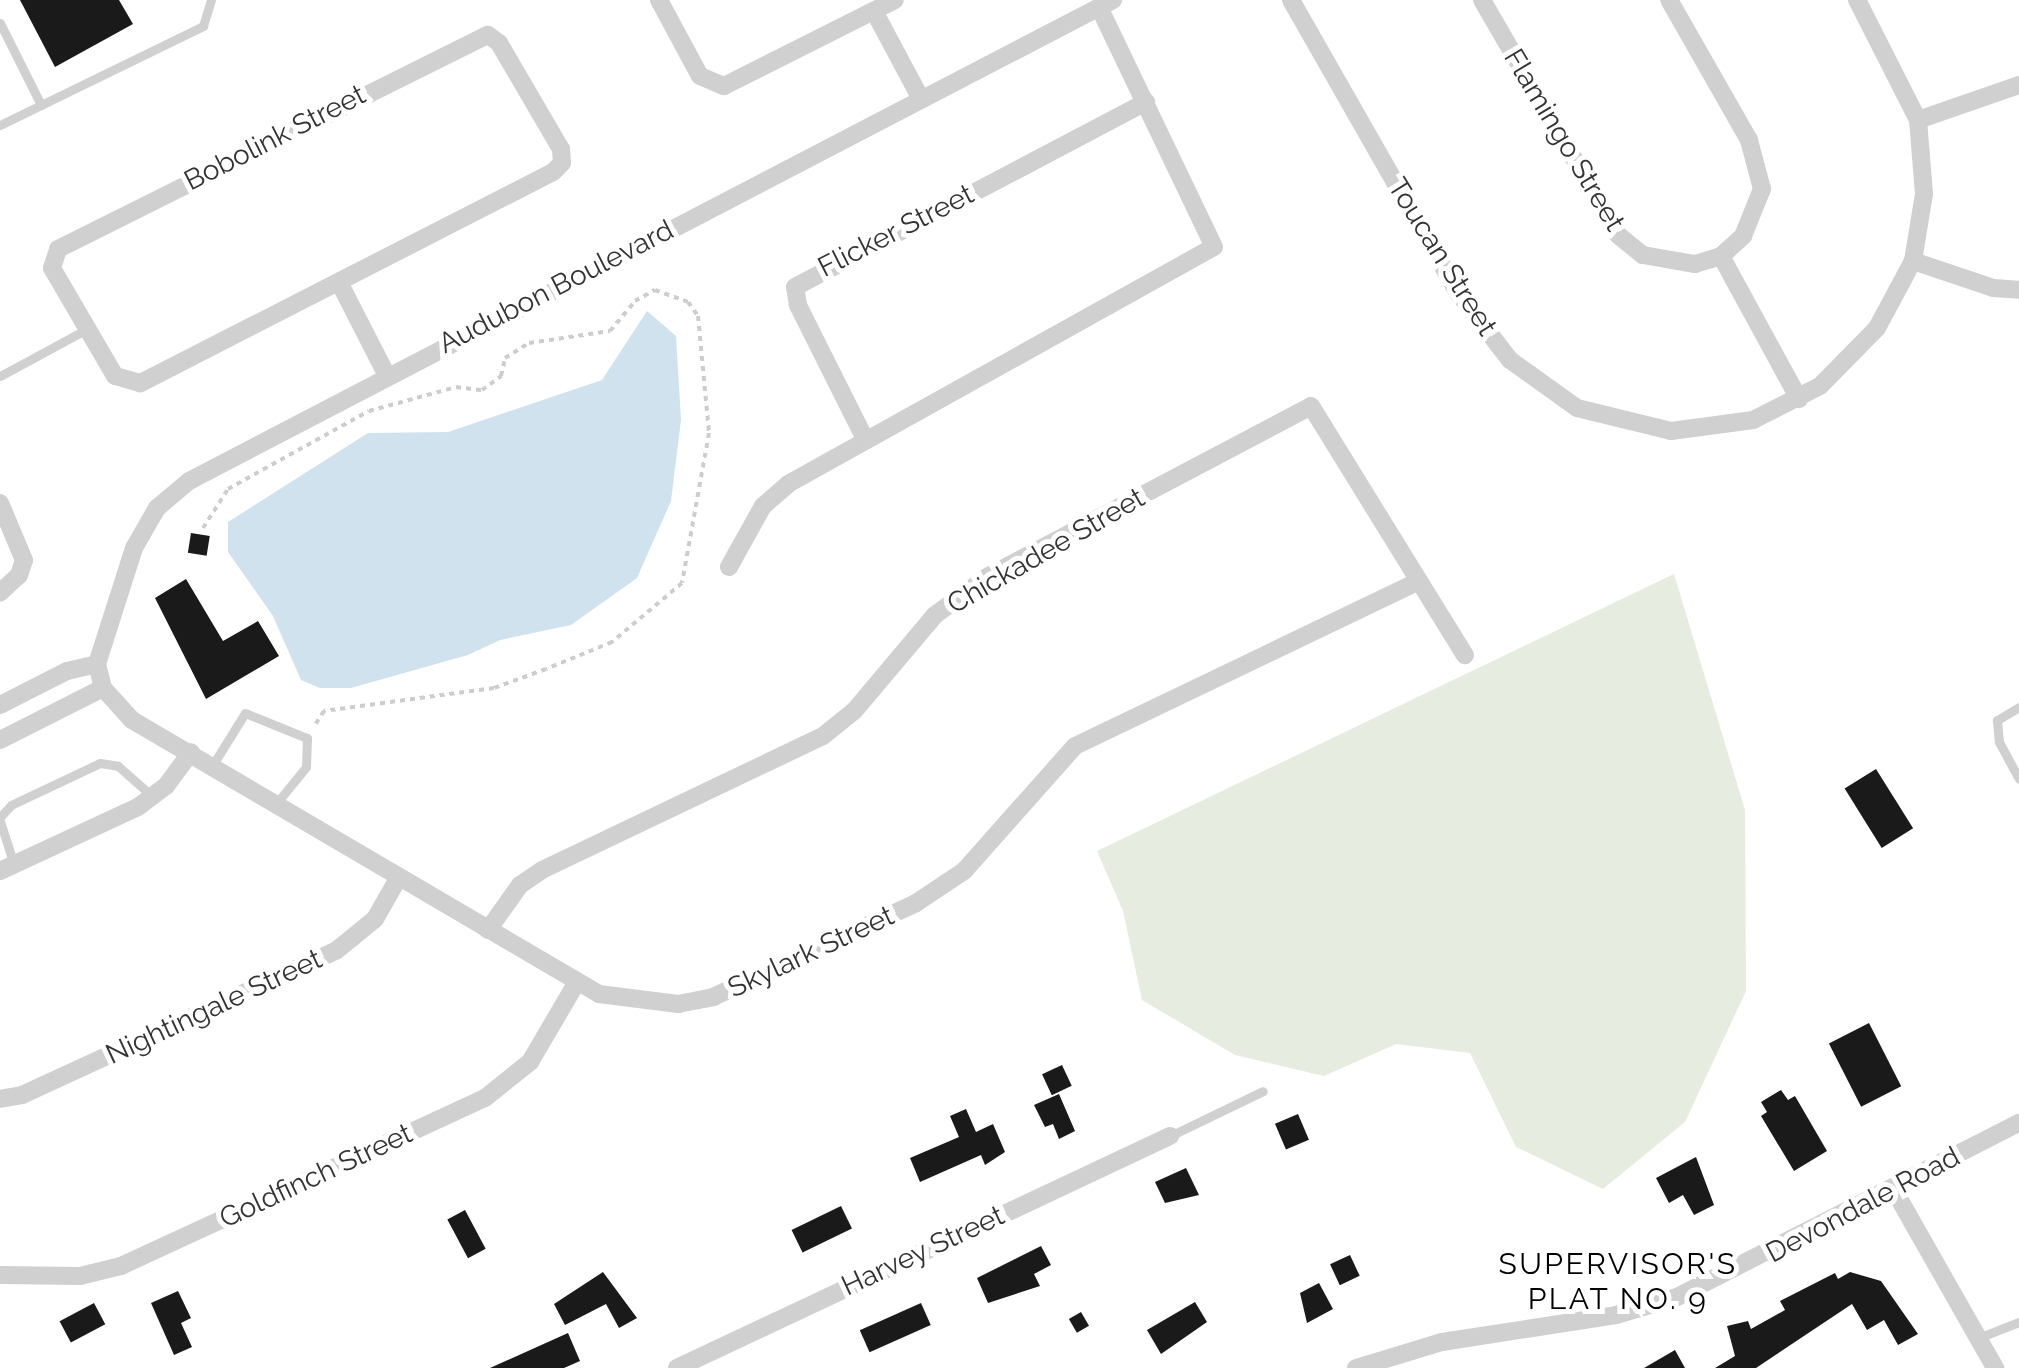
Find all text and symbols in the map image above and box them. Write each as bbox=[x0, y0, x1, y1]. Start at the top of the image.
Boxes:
street label: Flamingo Street bbox=[1496, 43, 1632, 237]
street label: Bobolink Street bbox=[179, 78, 371, 198]
street label: Toucan Street bbox=[1380, 172, 1504, 342]
street label: Flicker Street bbox=[812, 177, 980, 285]
street label: Audubon Boulevard bbox=[433, 213, 679, 361]
street label: Chickadee Street bbox=[941, 481, 1151, 621]
street label: Skylark Street bbox=[723, 899, 899, 1005]
street label: Nightingale Street bbox=[101, 942, 327, 1072]
street label: Goldfinch Street bbox=[214, 1117, 418, 1235]
street label: Devondale Road bbox=[1760, 1140, 1966, 1270]
street label: Harvey Street bbox=[836, 1199, 1010, 1303]
district label: SUPERVISOR'S PLAT NO. 9 bbox=[1498, 1246, 1738, 1316]

